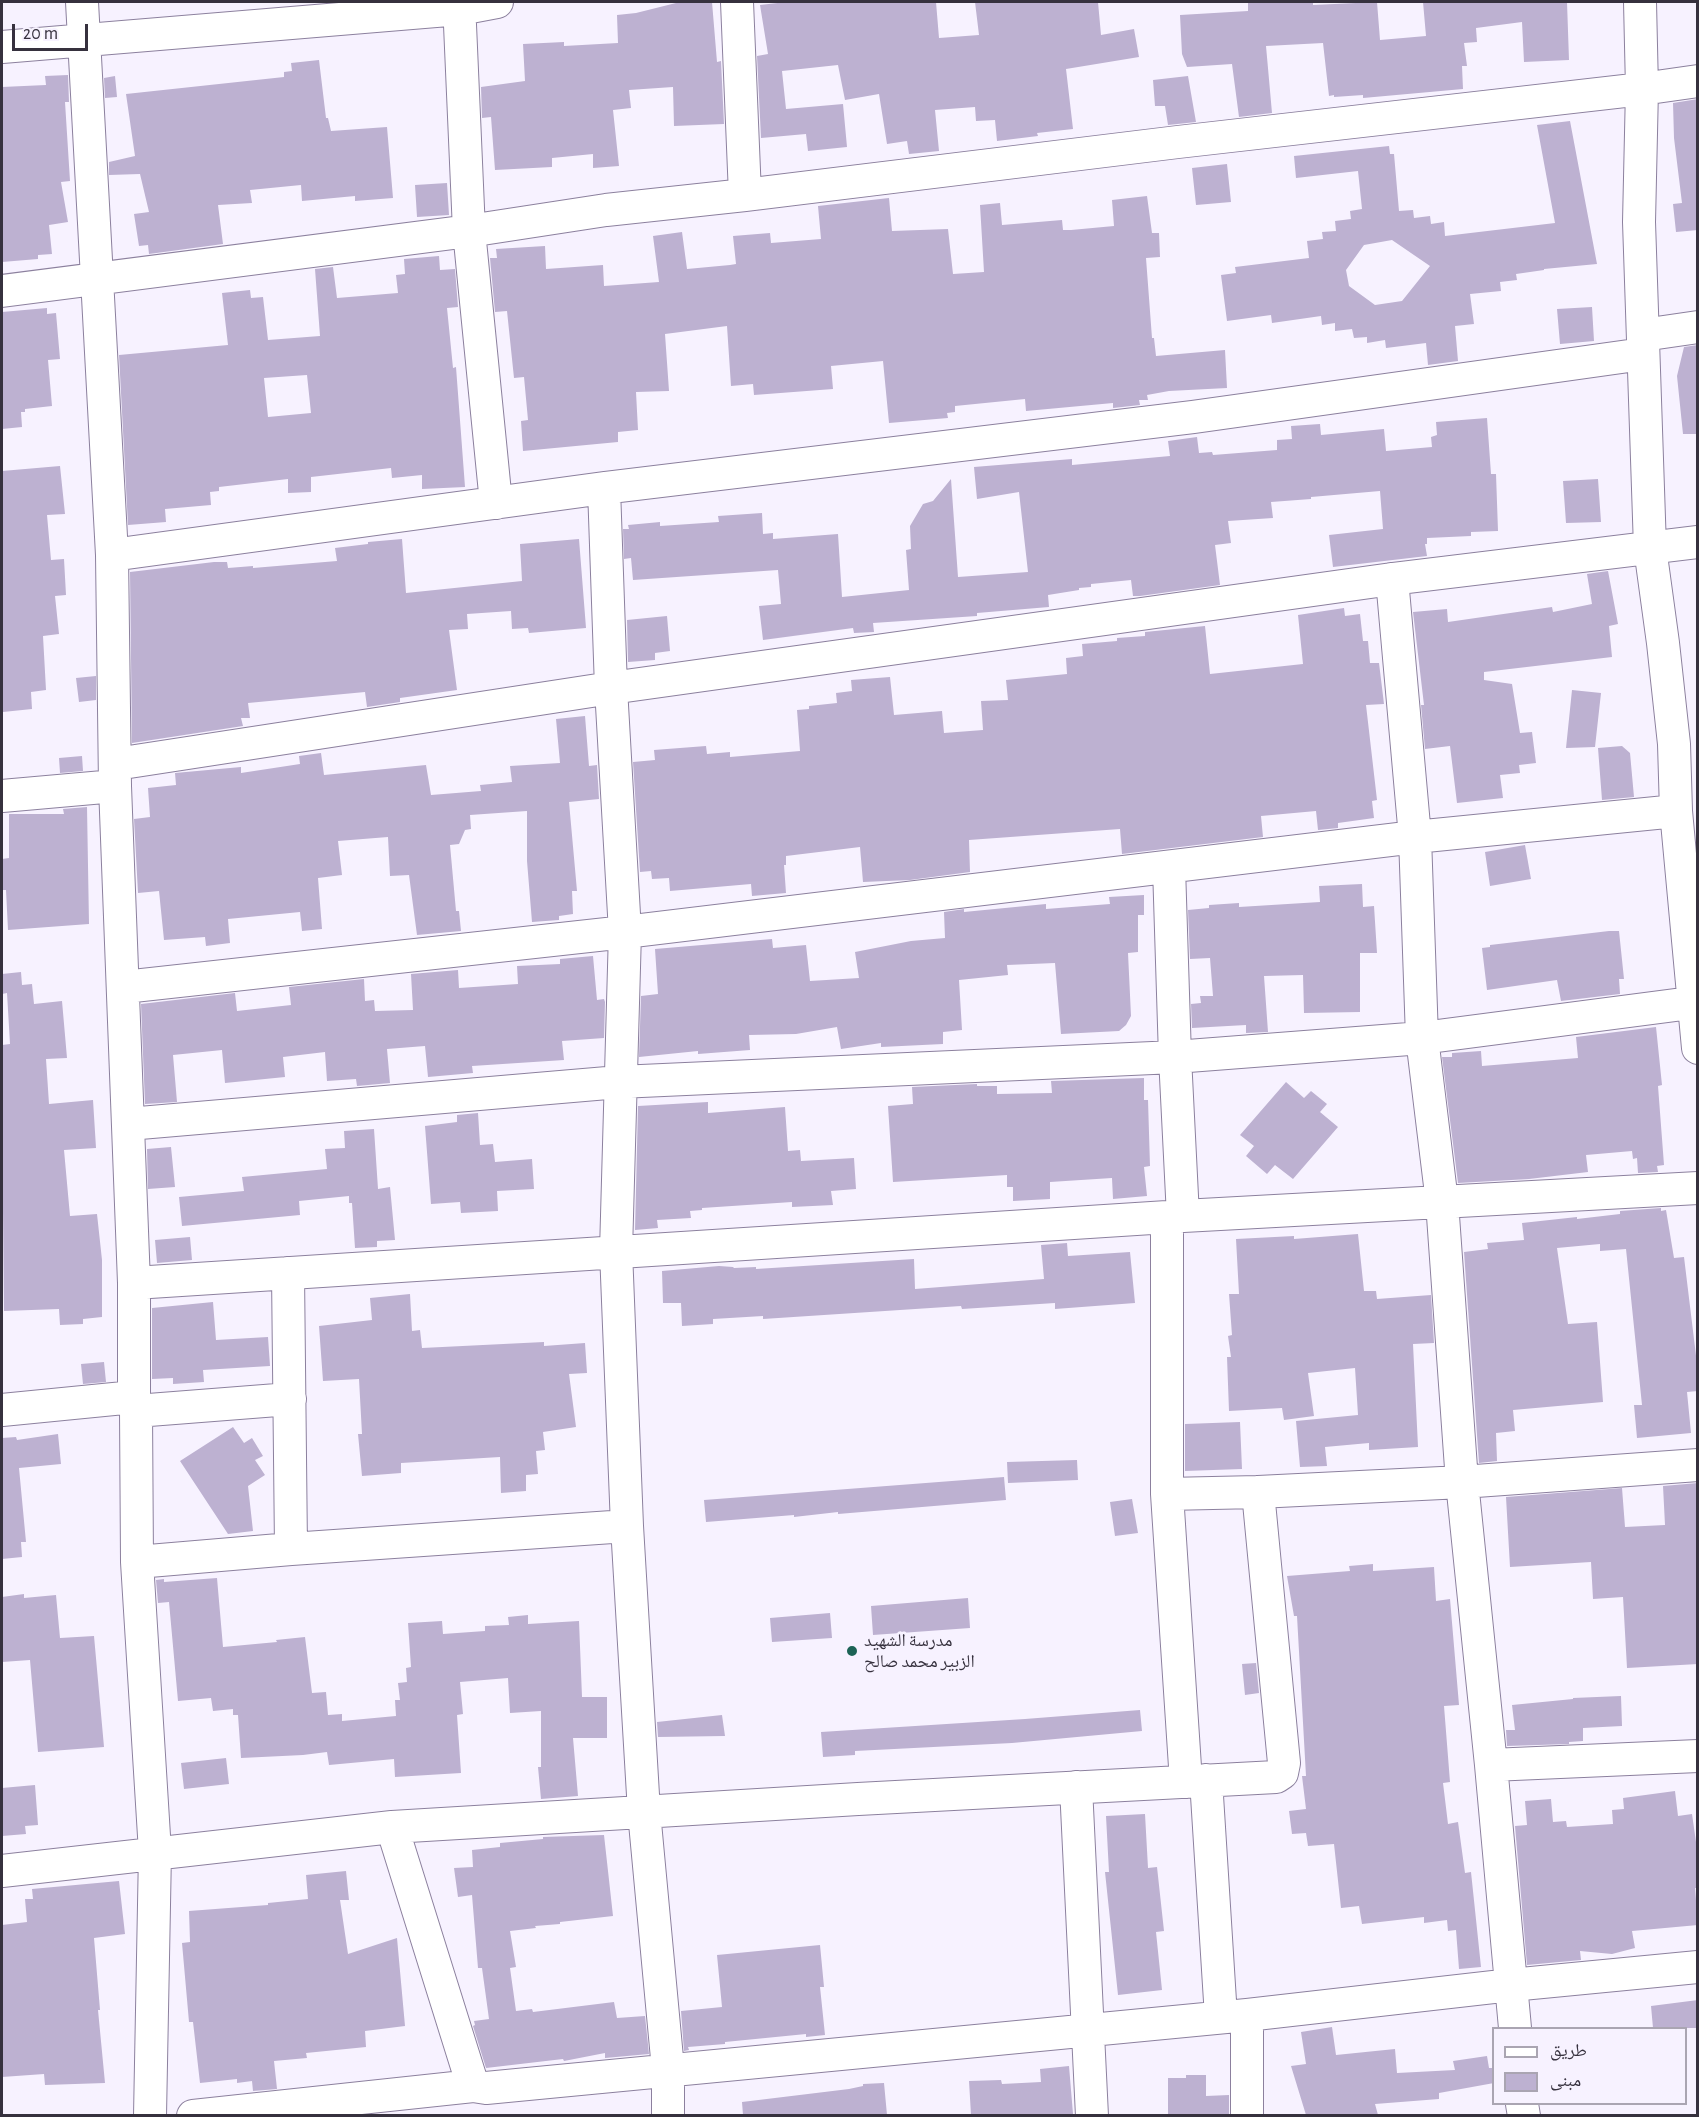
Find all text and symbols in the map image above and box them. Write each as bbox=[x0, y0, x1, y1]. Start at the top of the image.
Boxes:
scale bar bbox=[15, 12, 92, 50]
text: 20 m bbox=[23, 25, 58, 43]
place label: مدرسة الشهيد الزبير محمد صالح bbox=[864, 1630, 975, 1672]
marker: مدرسة الشهيد الزبير محمد صالح bbox=[845, 1644, 859, 1658]
legend bbox=[1492, 2027, 1687, 2105]
text: طريق bbox=[1550, 2042, 1587, 2060]
text: مبنى bbox=[1550, 2072, 1581, 2090]

